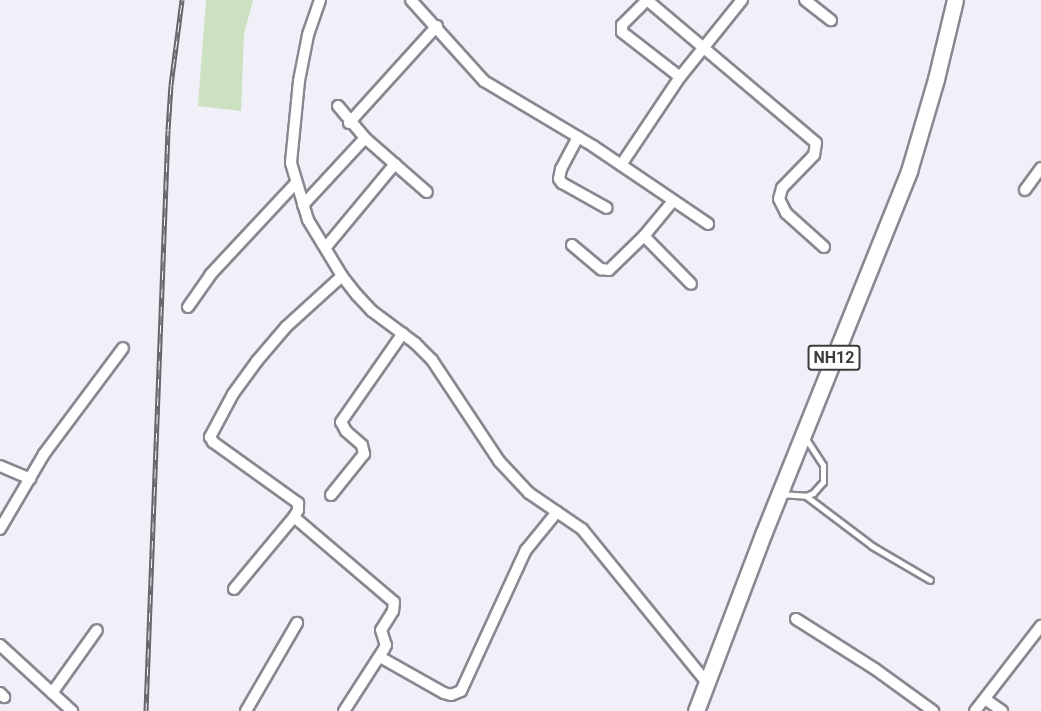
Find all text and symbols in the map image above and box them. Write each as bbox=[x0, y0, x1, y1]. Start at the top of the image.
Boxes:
road number: NH12 bbox=[807, 345, 861, 371]

